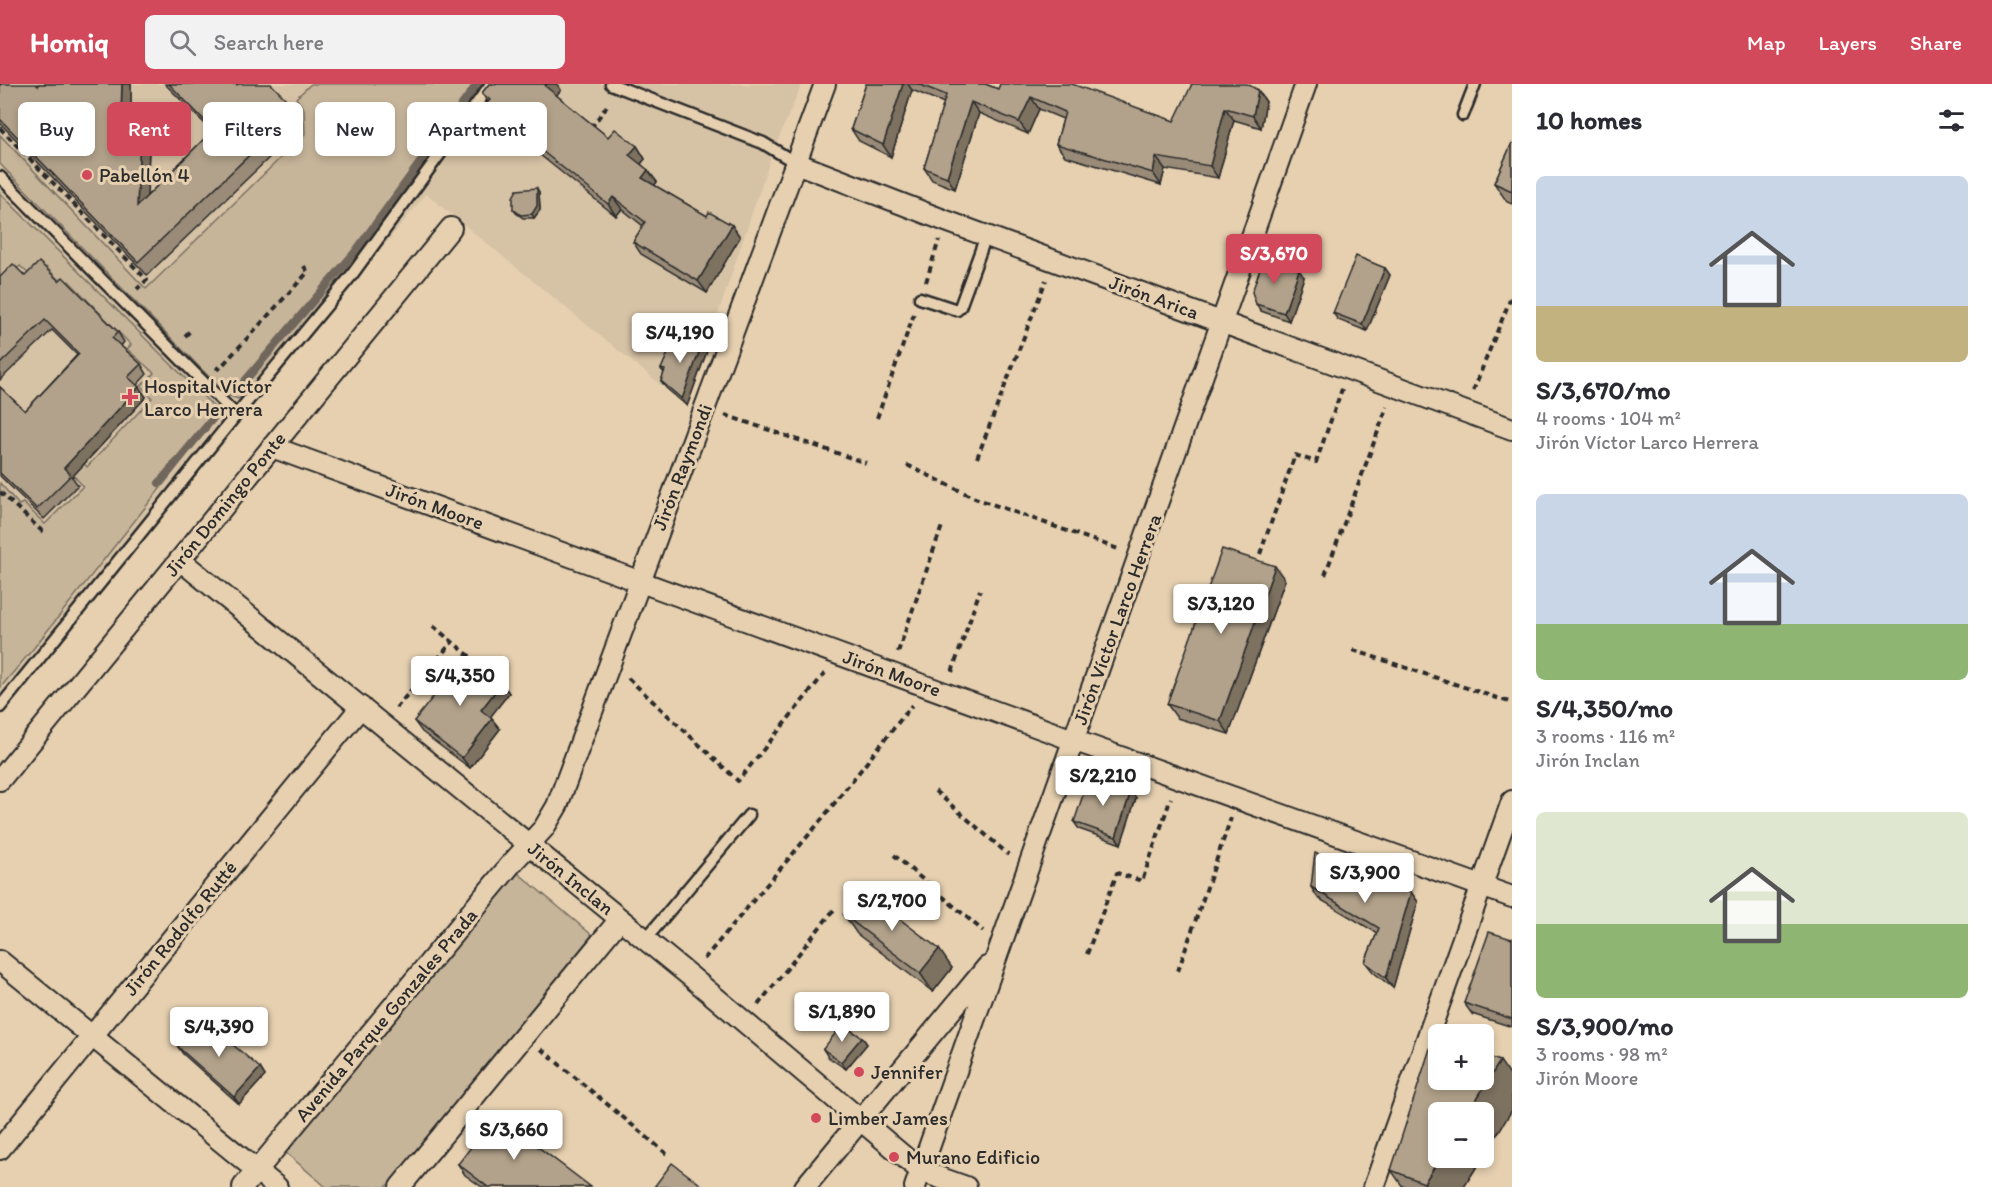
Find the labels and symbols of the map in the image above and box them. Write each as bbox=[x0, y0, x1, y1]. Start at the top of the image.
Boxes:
place label: Pabellón 4 bbox=[99, 163, 189, 187]
marker: Pabellón 4 bbox=[80, 168, 94, 182]
pin: S/3,670 bbox=[1219, 234, 1329, 285]
street label: Jirón Arica bbox=[1106, 270, 1202, 324]
pin: S/4,190 bbox=[625, 313, 735, 364]
place label: Hospital Víctor Larco Herrera bbox=[144, 374, 272, 421]
marker: Hospital Víctor Larco Herrera bbox=[121, 388, 139, 406]
street label: Jirón Raymondi bbox=[647, 400, 717, 534]
street label: Jirón Domingo Ponte bbox=[159, 427, 291, 581]
street label: Jirón Moore bbox=[383, 477, 487, 535]
street label: Jirón Víctor Larco Herrera bbox=[1068, 510, 1167, 728]
pin: S/3,120 bbox=[1166, 584, 1276, 635]
street label: Jirón Moore bbox=[840, 644, 944, 702]
pin: S/4,350 bbox=[405, 656, 515, 707]
pin: S/2,210 bbox=[1048, 756, 1158, 807]
street label: Jirón Inclan bbox=[523, 836, 619, 920]
pin: S/3,900 bbox=[1310, 853, 1420, 904]
street label: Jirón Rodolfo Rutté bbox=[118, 856, 242, 1000]
pin: S/2,700 bbox=[837, 881, 947, 932]
street label: Avenida Parque Gonzales Prada bbox=[290, 903, 482, 1126]
pin: S/1,890 bbox=[787, 992, 897, 1043]
pin: S/4,390 bbox=[164, 1007, 274, 1058]
place label: Jennifer bbox=[871, 1060, 943, 1084]
marker: Jennifer bbox=[852, 1065, 866, 1079]
place label: Limber James bbox=[828, 1106, 948, 1130]
pin: S/3,660 bbox=[459, 1110, 569, 1161]
marker: Limber James bbox=[809, 1111, 823, 1125]
place label: Murano Edificio bbox=[906, 1145, 1040, 1169]
marker: Murano Edificio bbox=[887, 1150, 901, 1164]

